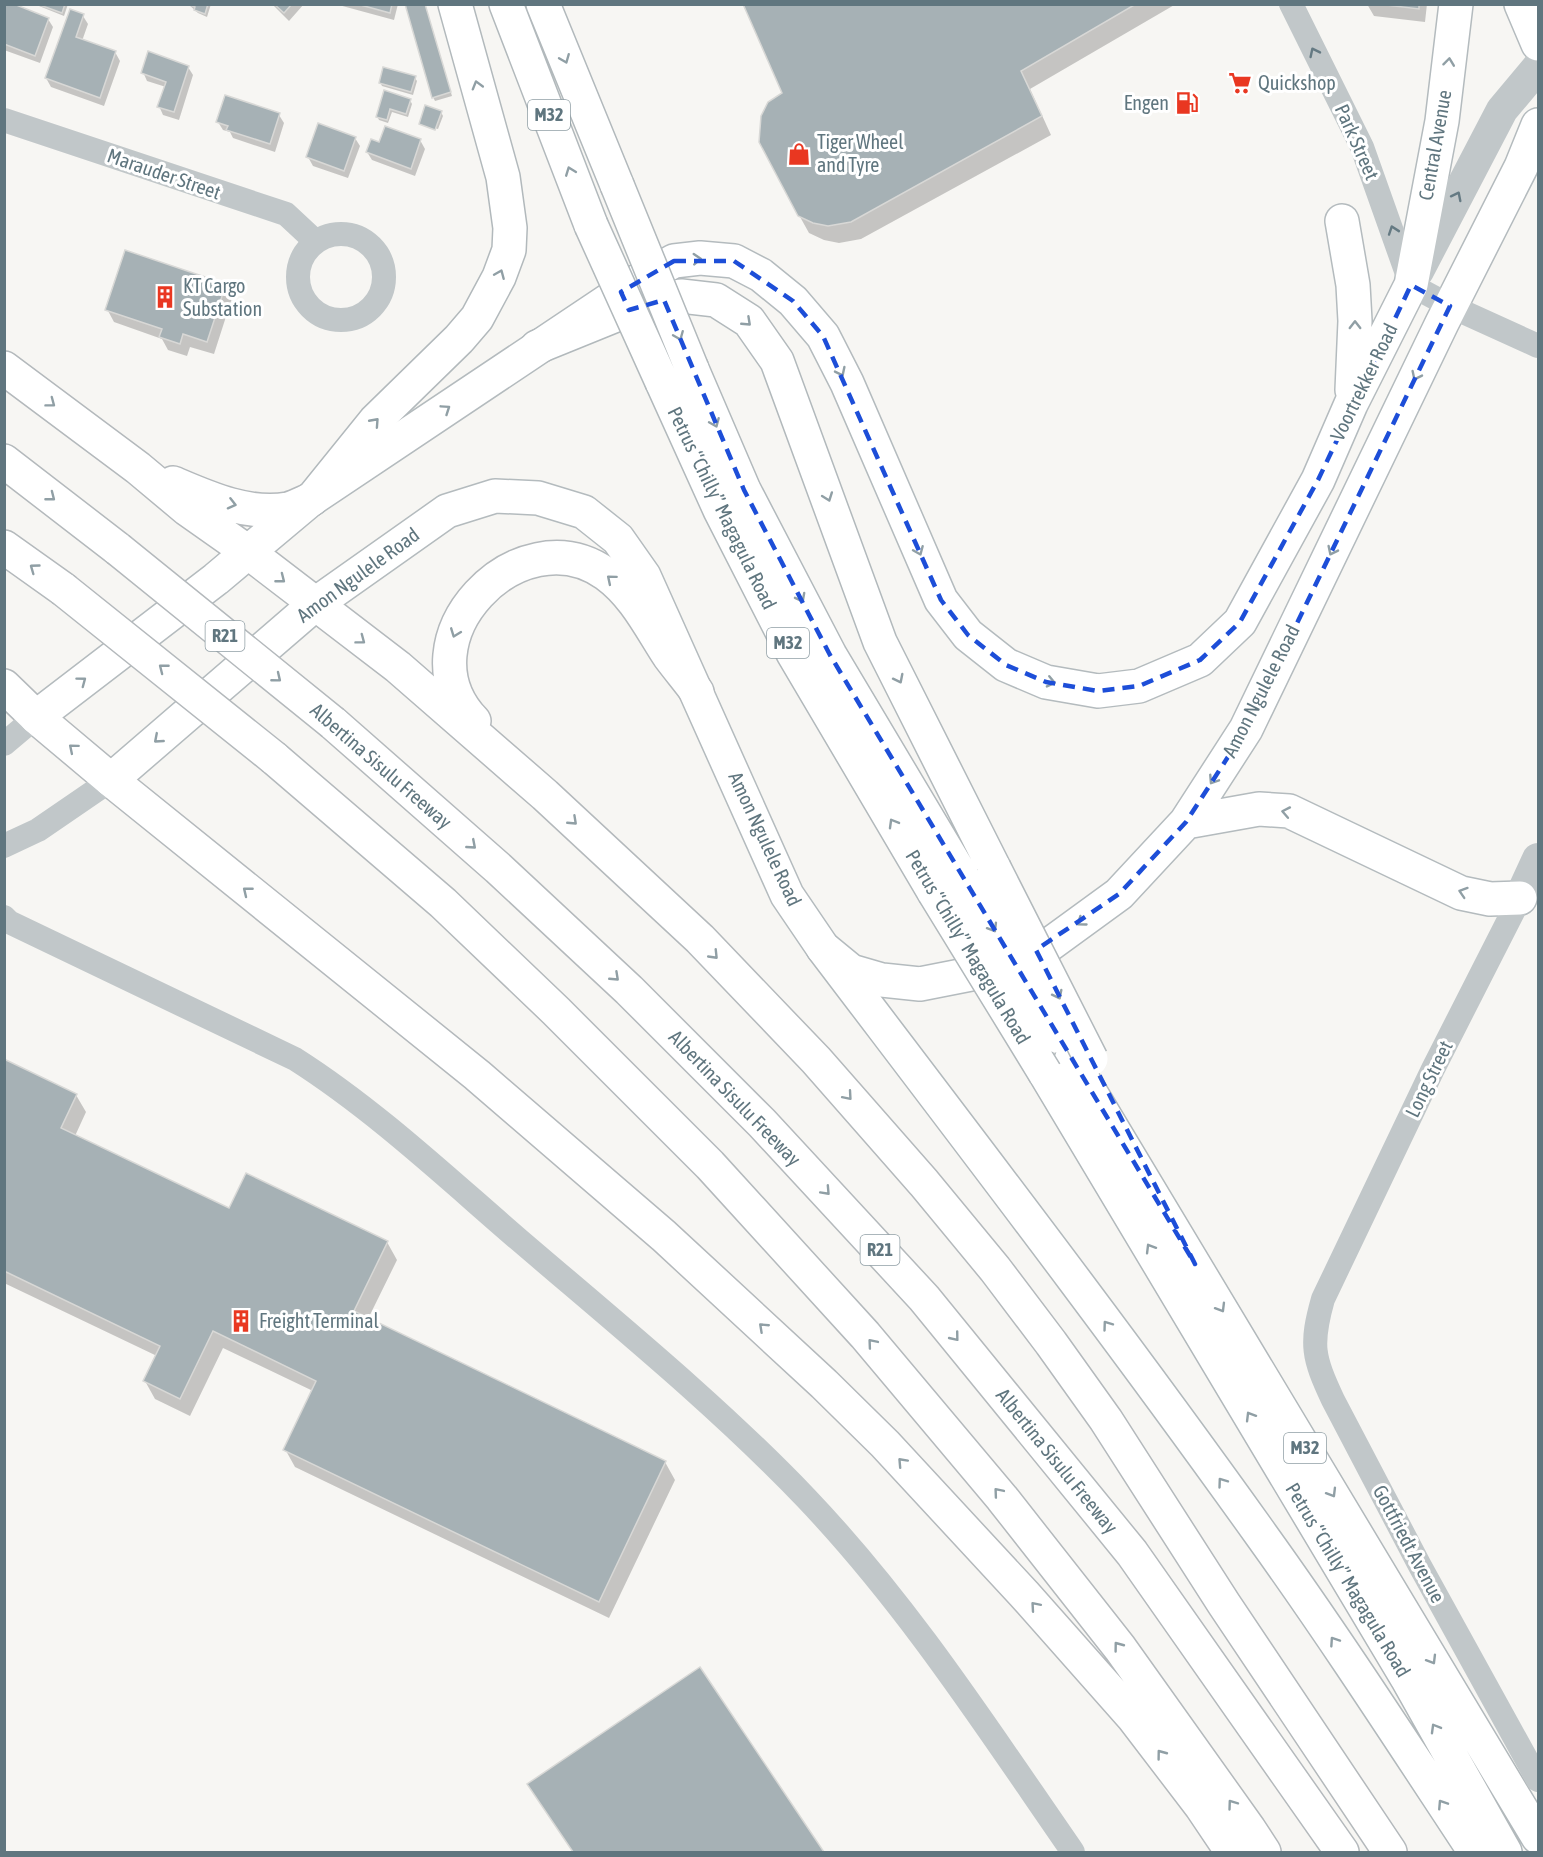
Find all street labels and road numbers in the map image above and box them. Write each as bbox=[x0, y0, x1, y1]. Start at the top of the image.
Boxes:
street label: Central Avenue bbox=[1413, 88, 1456, 202]
road number: M32 bbox=[528, 100, 570, 130]
street label: Park Street bbox=[1331, 101, 1384, 183]
street label: Marauder Street bbox=[105, 143, 224, 204]
street label: Voortrekker Road bbox=[1325, 319, 1402, 444]
street label: Petrus “Chilly” Magagula Road bbox=[663, 403, 782, 613]
street label: Amon Ngulele Road bbox=[292, 523, 423, 627]
road number: R21 bbox=[206, 621, 244, 651]
street label: Amon Ngulele Road bbox=[1217, 621, 1304, 761]
road number: M32 bbox=[767, 628, 809, 658]
street label: Albertina Sisulu Freeway bbox=[306, 698, 457, 833]
street label: Amon Ngulele Road bbox=[724, 768, 807, 910]
street label: Petrus “Chilly” Magagula Road bbox=[901, 846, 1036, 1048]
street label: Albertina Sisulu Freeway bbox=[665, 1025, 806, 1170]
street label: Long Street bbox=[1400, 1037, 1457, 1121]
road number: R21 bbox=[860, 1235, 900, 1265]
street label: Albertina Sisulu Freeway bbox=[992, 1384, 1123, 1538]
road number: M32 bbox=[1284, 1433, 1326, 1463]
street label: Petrus “Chilly” Magagula Road bbox=[1281, 1479, 1416, 1681]
street label: Gottfriedt Avenue bbox=[1369, 1481, 1450, 1607]

